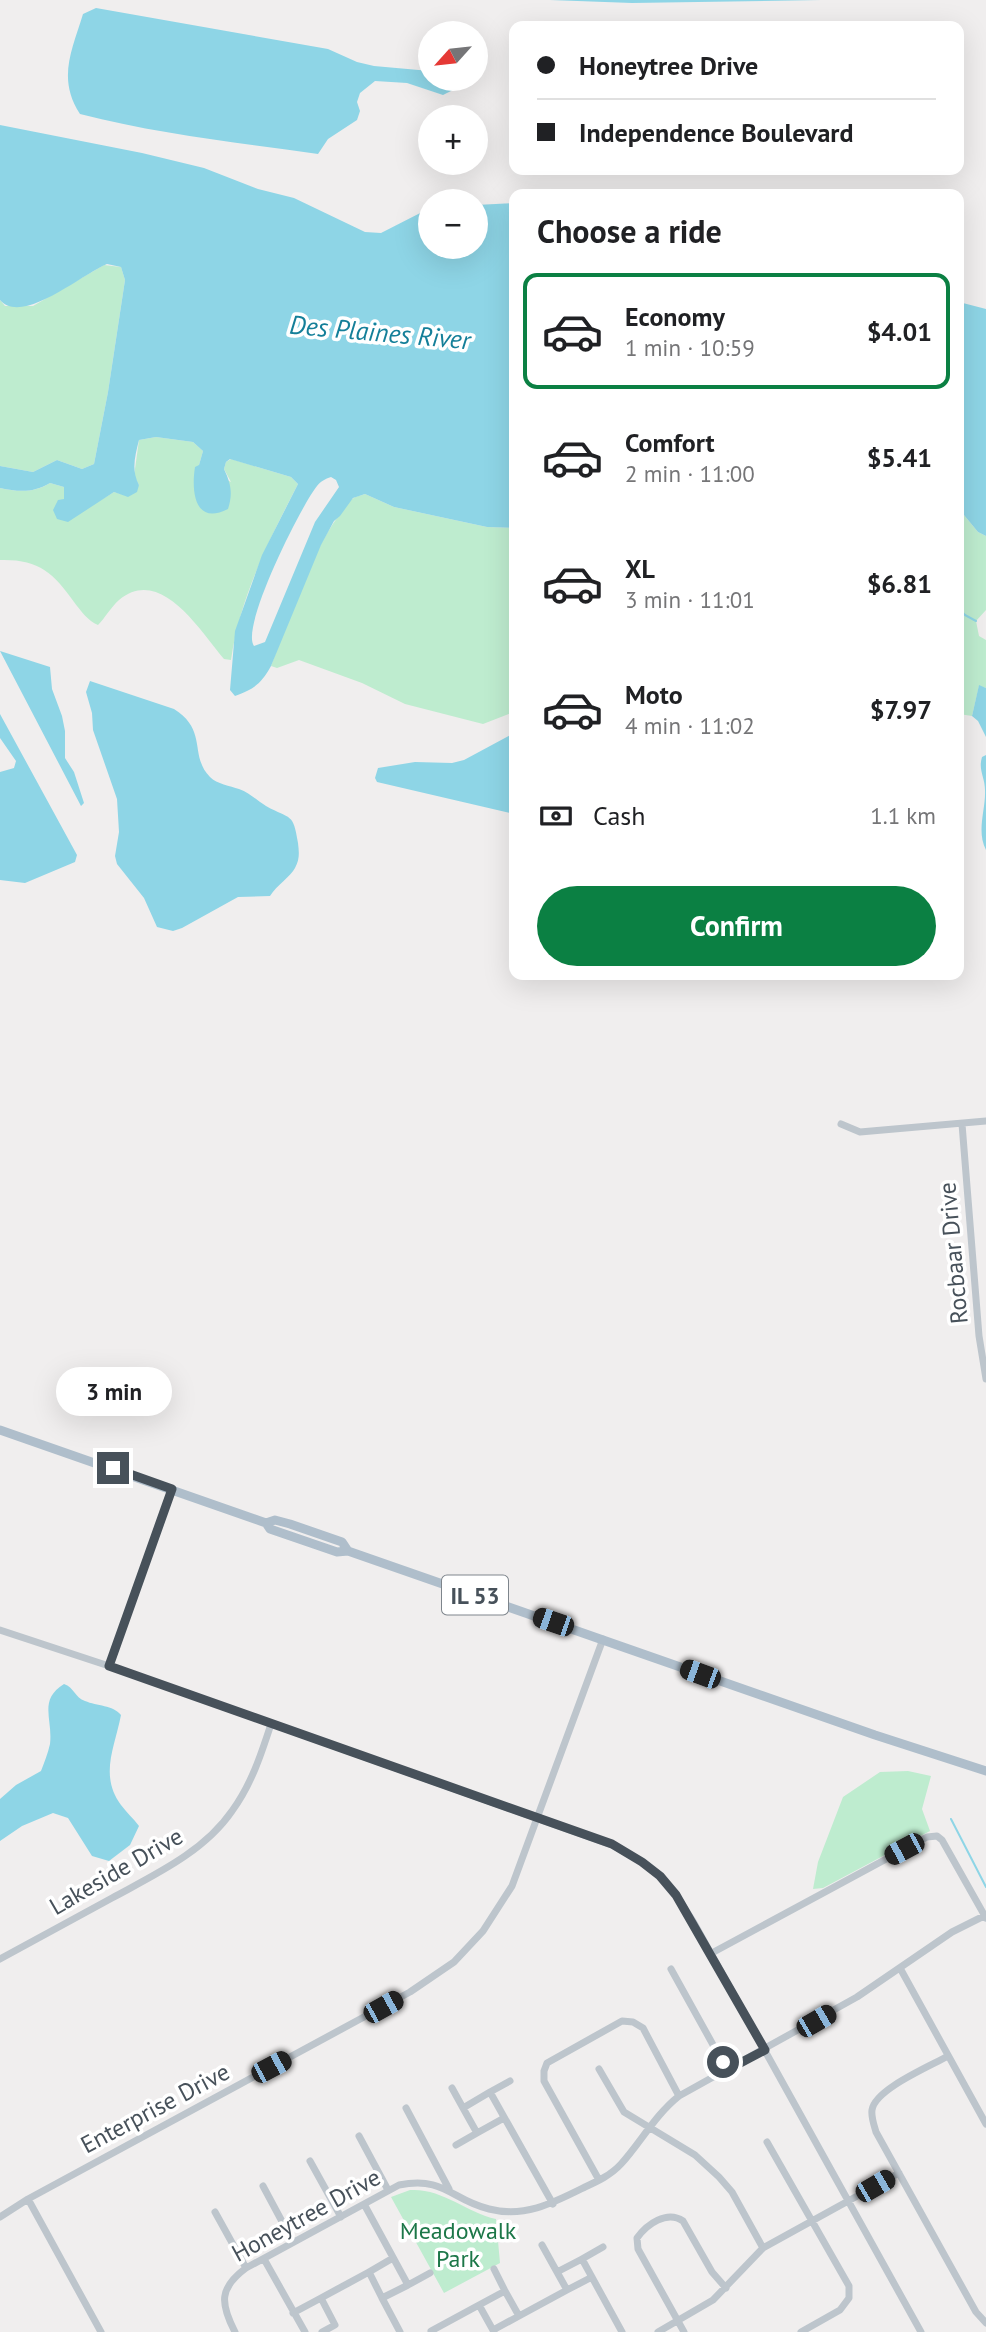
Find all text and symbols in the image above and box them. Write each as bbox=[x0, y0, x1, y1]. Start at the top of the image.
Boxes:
north arrow bbox=[418, 21, 488, 91]
map controls bbox=[418, 21, 488, 259]
text: Honeytree Drive bbox=[579, 49, 758, 82]
button: + bbox=[418, 105, 488, 175]
text: Independence Boulevard bbox=[579, 116, 853, 149]
button: − bbox=[418, 189, 488, 259]
text: Choose a ride bbox=[537, 210, 722, 252]
icon: car bbox=[541, 300, 604, 363]
text: Economy bbox=[625, 300, 725, 333]
water label: Des Plaines River bbox=[288, 308, 473, 356]
text: $4.01 bbox=[867, 315, 932, 348]
text: 1 min · 10:59 bbox=[625, 333, 755, 362]
icon: car bbox=[541, 426, 604, 489]
text: Comfort bbox=[625, 426, 715, 459]
text: $5.41 bbox=[867, 441, 932, 474]
text: 2 min · 11:00 bbox=[625, 459, 755, 488]
icon: car bbox=[541, 552, 604, 615]
text: XL bbox=[625, 552, 655, 585]
text: $6.81 bbox=[867, 567, 932, 600]
text: 3 min · 11:01 bbox=[625, 585, 755, 614]
icon: car bbox=[541, 678, 604, 741]
text: Moto bbox=[625, 678, 683, 711]
text: $7.97 bbox=[870, 693, 932, 726]
text: 4 min · 11:02 bbox=[625, 711, 755, 740]
icon: cash bbox=[537, 797, 575, 835]
text: Cash bbox=[593, 799, 645, 832]
text: 1.1 km bbox=[870, 801, 936, 830]
button: Confirm bbox=[537, 886, 936, 966]
street label: Rocbaar Drive bbox=[931, 1181, 975, 1325]
callout: 3 min bbox=[55, 1366, 171, 1416]
text: 3 min bbox=[86, 1377, 142, 1406]
route end bbox=[97, 1452, 129, 1484]
road number: IL 53 bbox=[442, 1576, 508, 1614]
car bbox=[530, 1605, 577, 1639]
car bbox=[677, 1657, 724, 1691]
street label: Lakeside Drive bbox=[44, 1820, 188, 1922]
car bbox=[881, 1830, 928, 1868]
car bbox=[360, 1988, 407, 2026]
car bbox=[793, 2001, 840, 2041]
route start bbox=[707, 2046, 739, 2078]
car bbox=[248, 2048, 295, 2086]
street label: Enterprise Drive bbox=[75, 2056, 235, 2160]
street label: Honeytree Drive bbox=[226, 2161, 386, 2269]
car bbox=[852, 2166, 899, 2206]
park label: Meadowalk Park bbox=[400, 2215, 517, 2274]

